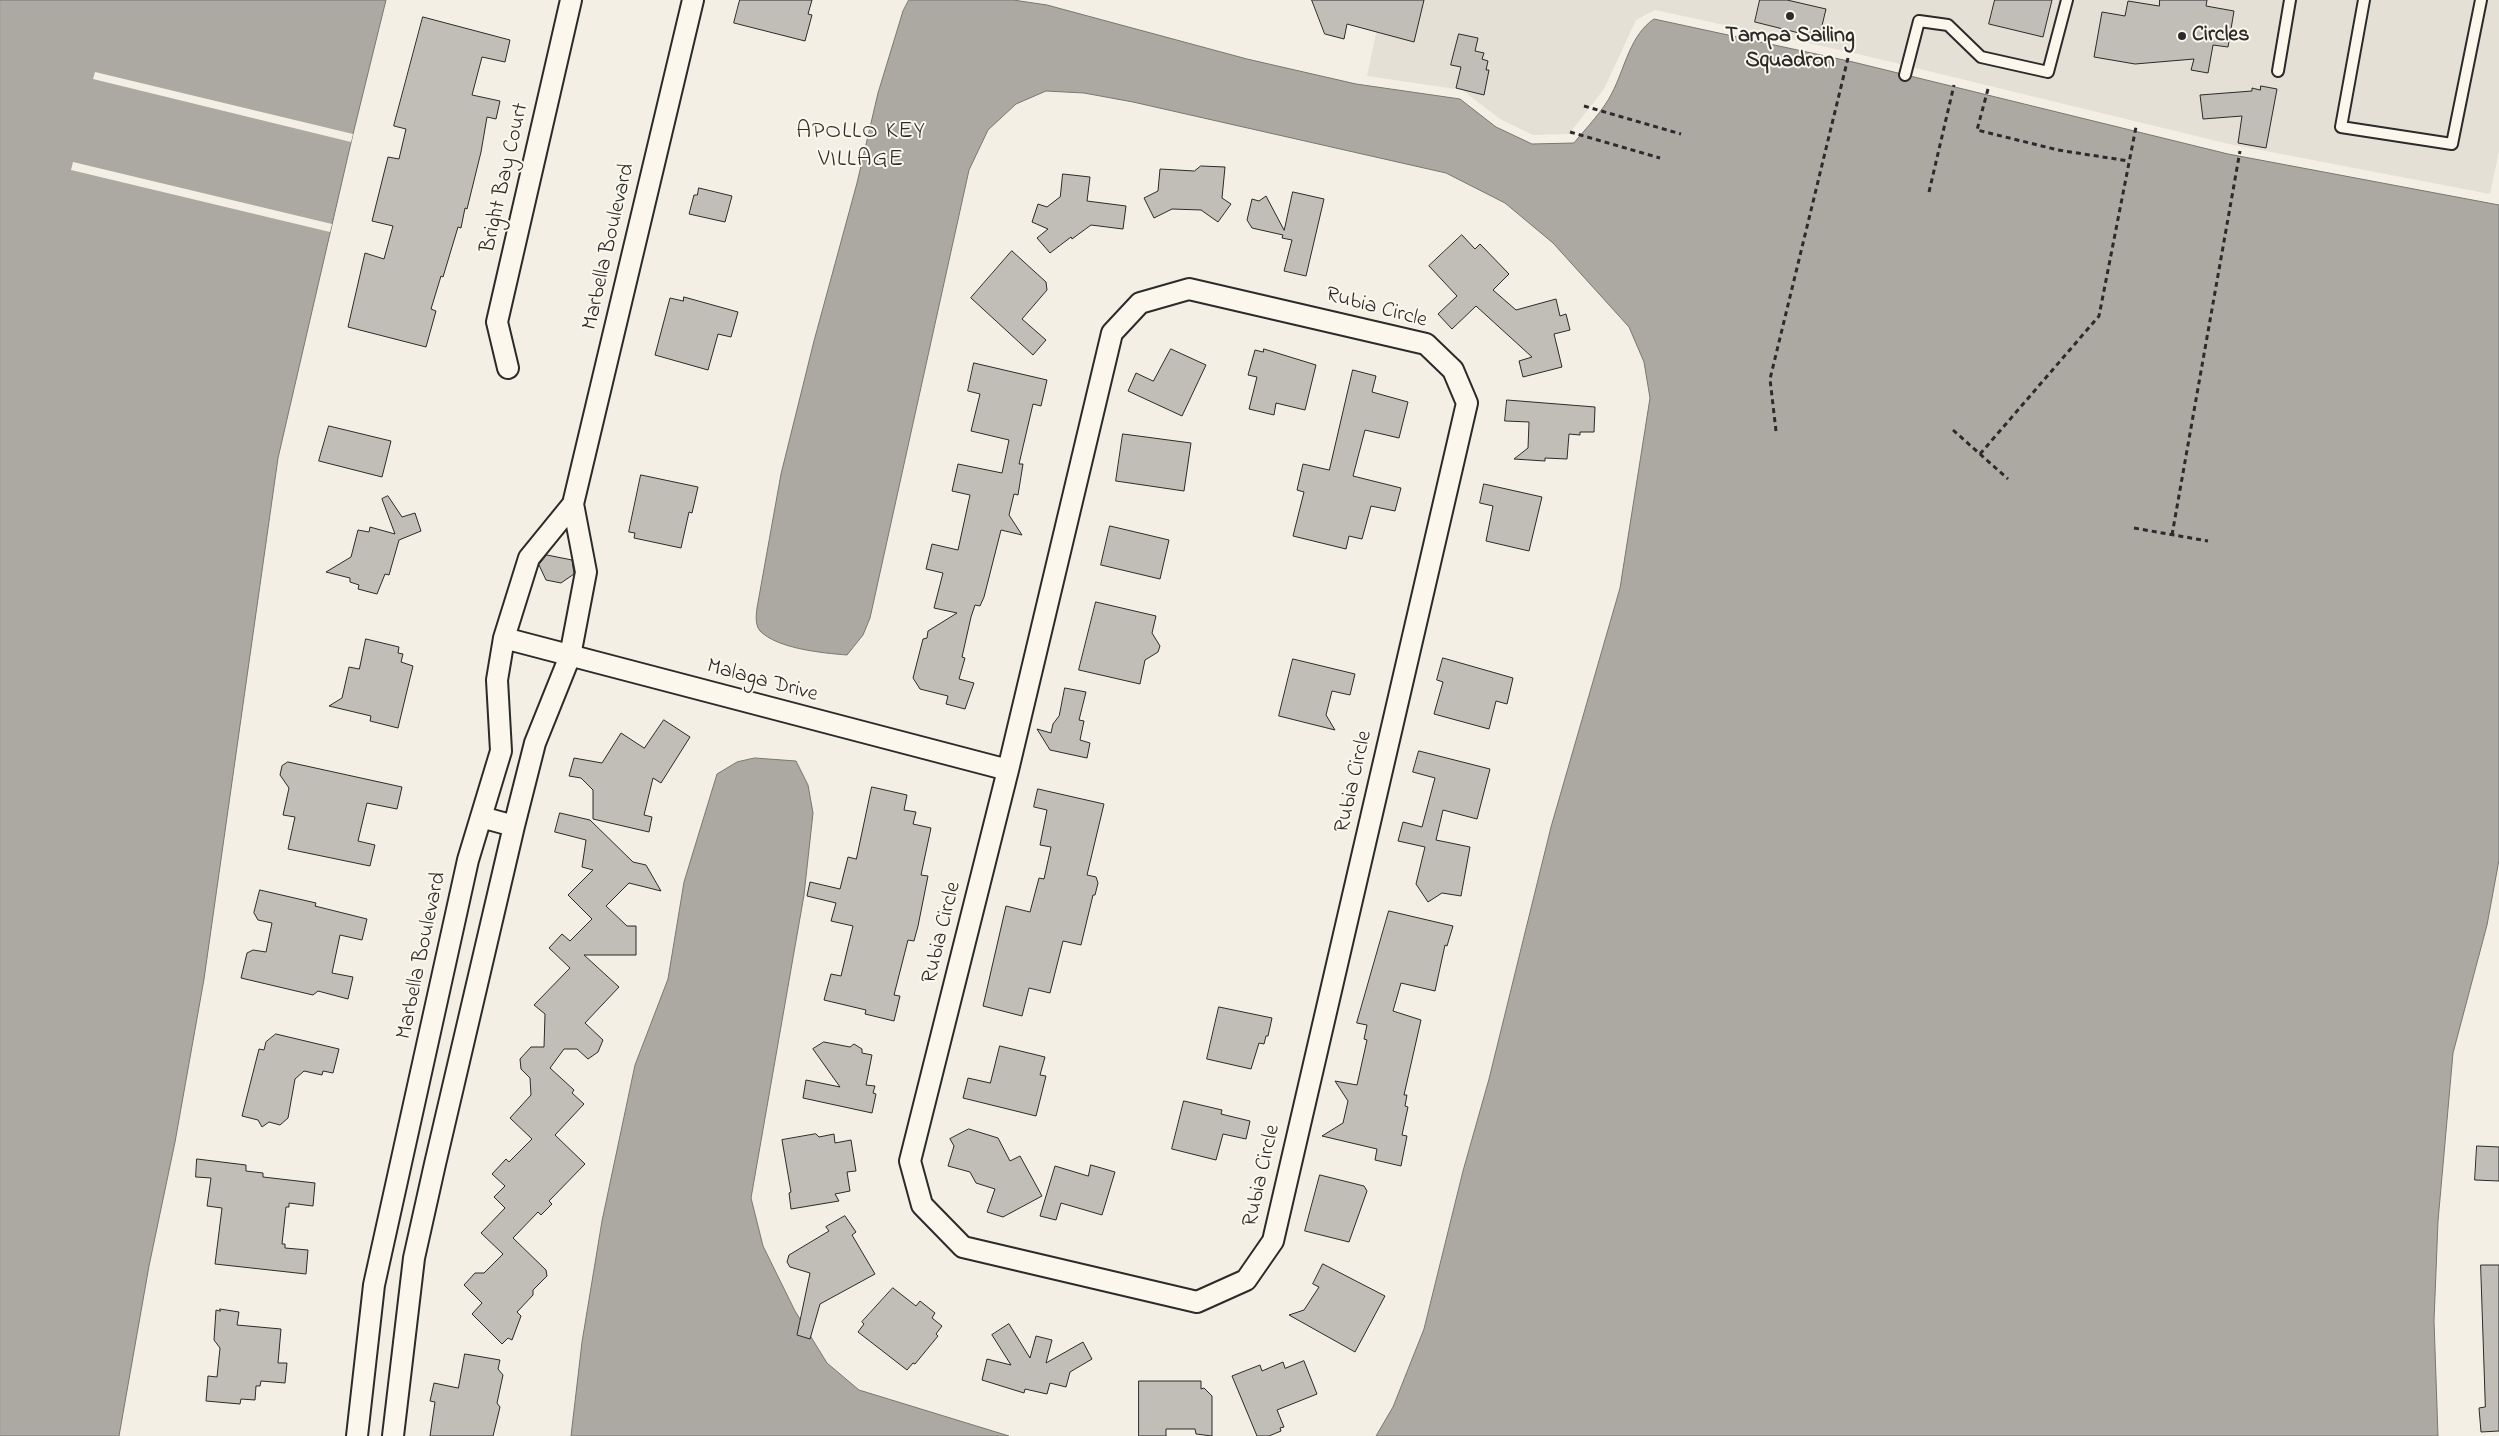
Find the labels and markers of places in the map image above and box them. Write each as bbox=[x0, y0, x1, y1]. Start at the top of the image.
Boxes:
marker: Tampa Sailing Squadron bbox=[1784, 10, 1796, 22]
place label: Circles bbox=[2192, 23, 2249, 49]
place label: Tampa Sailing Squadron bbox=[1725, 24, 1855, 76]
marker: Circles bbox=[2176, 30, 2188, 42]

